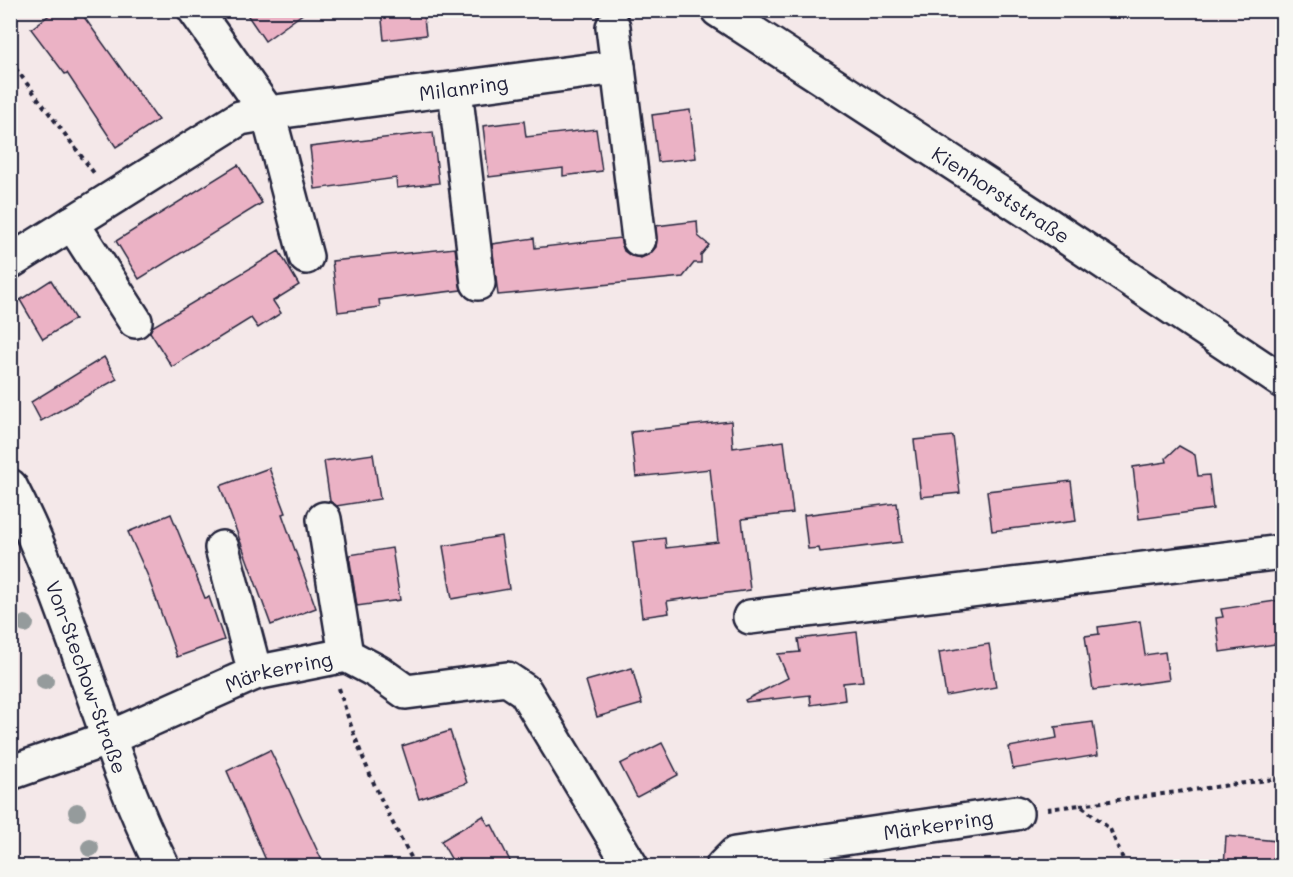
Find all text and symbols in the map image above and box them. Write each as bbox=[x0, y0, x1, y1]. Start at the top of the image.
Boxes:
street label: Milanring bbox=[417, 69, 509, 106]
street label: Kienhorststraße bbox=[927, 140, 1075, 249]
street label: Von-Stechow-Straße bbox=[40, 577, 134, 777]
street label: Märkerring bbox=[220, 645, 334, 698]
street label: Märkerring bbox=[881, 804, 994, 845]

